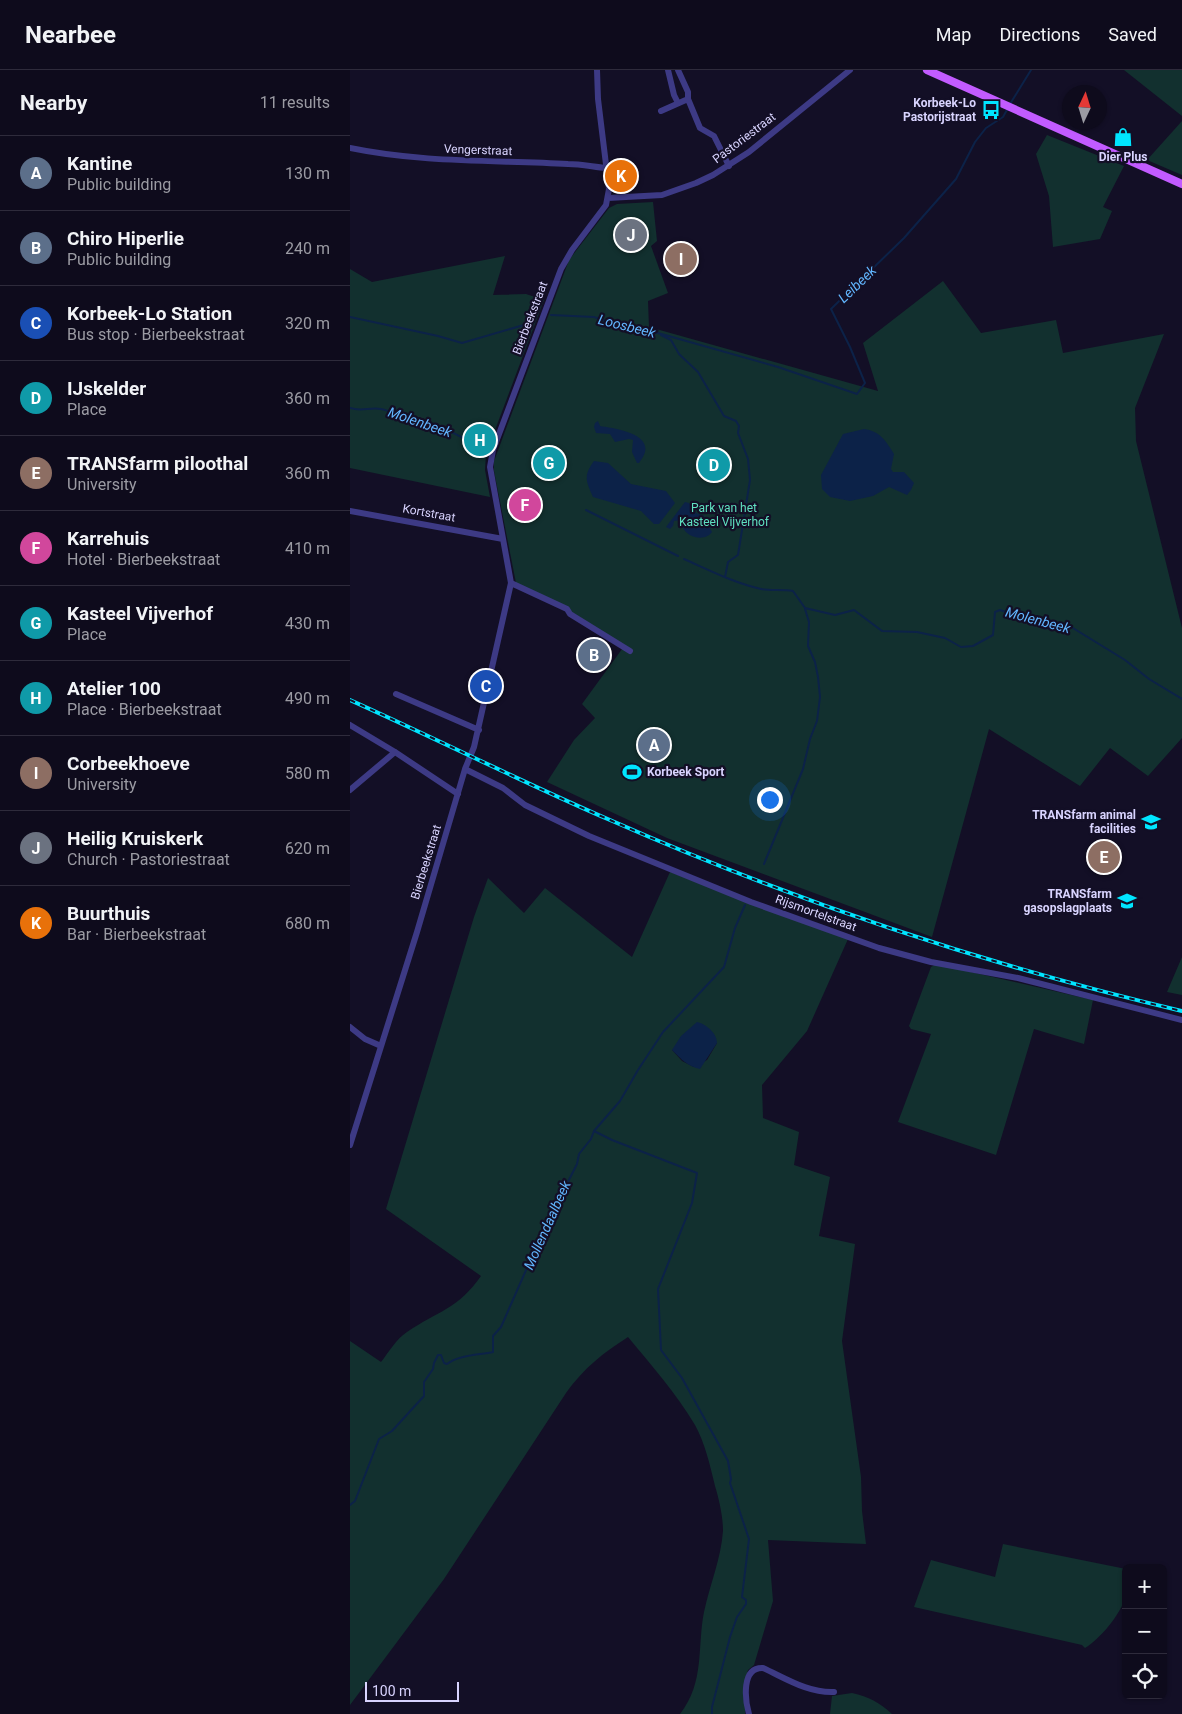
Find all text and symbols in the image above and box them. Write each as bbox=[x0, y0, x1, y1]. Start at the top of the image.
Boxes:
text: Nearbee bbox=[25, 21, 116, 49]
text: Map bbox=[936, 24, 971, 45]
text: Directions bbox=[999, 24, 1080, 45]
text: Saved bbox=[1108, 24, 1157, 45]
north arrow bbox=[1062, 85, 1107, 130]
text: Nearby bbox=[20, 91, 87, 115]
text: 11 results bbox=[260, 93, 330, 112]
place label: Korbeek-Lo Pastorijstraat bbox=[903, 96, 976, 124]
bus stop icon: Korbeek-Lo Pastorijstraat bbox=[980, 99, 1002, 121]
street label: Pastoriestraat bbox=[710, 110, 778, 166]
shop icon: Dier Plus bbox=[1112, 126, 1134, 148]
street label: Vengerstraat bbox=[444, 142, 513, 158]
place label: Dier Plus bbox=[1099, 150, 1147, 164]
text: Kantine bbox=[67, 152, 132, 175]
pin: K bbox=[605, 157, 637, 195]
text: A bbox=[31, 164, 41, 183]
text: 130 m bbox=[285, 164, 330, 183]
text: Public building bbox=[67, 175, 171, 194]
pin: J bbox=[615, 216, 647, 254]
text: Chiro Hiperlie bbox=[67, 227, 184, 250]
text: B bbox=[31, 239, 41, 258]
text: 240 m bbox=[285, 239, 330, 258]
pin: I bbox=[665, 240, 697, 278]
text: Public building bbox=[67, 250, 171, 269]
water label: Leibeek bbox=[835, 261, 880, 306]
street label: Bierbeekstraat bbox=[510, 279, 550, 357]
text: Korbeek-Lo Station bbox=[67, 302, 232, 325]
water label: Loosbeek bbox=[597, 311, 659, 341]
text: C bbox=[31, 314, 41, 333]
text: 320 m bbox=[285, 314, 330, 333]
text: Bus stop · Bierbeekstraat bbox=[67, 325, 245, 344]
text: IJskelder bbox=[67, 377, 146, 400]
text: D bbox=[31, 389, 41, 408]
text: 360 m bbox=[285, 389, 330, 408]
text: Place bbox=[67, 400, 107, 419]
water label: Molenbeek bbox=[386, 404, 455, 441]
pin: H bbox=[464, 421, 496, 459]
pin: G bbox=[533, 444, 565, 482]
pin: D bbox=[698, 446, 730, 484]
text: TRANSfarm piloothal bbox=[67, 452, 248, 475]
text: E bbox=[32, 464, 41, 483]
text: 360 m bbox=[285, 464, 330, 483]
text: University bbox=[67, 475, 137, 494]
pin: F bbox=[509, 486, 541, 524]
street label: Kortstraat bbox=[401, 501, 457, 525]
park label: Park van het Kasteel Vijverhof bbox=[679, 501, 770, 529]
text: Karrehuis bbox=[67, 527, 149, 550]
text: F bbox=[32, 539, 40, 558]
text: 410 m bbox=[285, 539, 330, 558]
text: Hotel · Bierbeekstraat bbox=[67, 550, 220, 569]
text: Kasteel Vijverhof bbox=[67, 602, 213, 625]
water label: Molenbeek bbox=[1004, 604, 1073, 637]
text: G bbox=[31, 614, 41, 633]
text: 430 m bbox=[285, 614, 330, 633]
text: Place bbox=[67, 625, 107, 644]
pin: B bbox=[578, 636, 610, 674]
pin: C bbox=[470, 667, 502, 705]
text: Atelier 100 bbox=[67, 677, 161, 700]
text: H bbox=[30, 689, 42, 708]
text: 490 m bbox=[285, 689, 330, 708]
text: Place · Bierbeekstraat bbox=[67, 700, 222, 719]
pin: A bbox=[638, 726, 670, 764]
text: Corbeekhoeve bbox=[67, 752, 190, 775]
sports icon: Korbeek Sport bbox=[621, 761, 643, 783]
text: I bbox=[34, 764, 38, 783]
text: 580 m bbox=[285, 764, 330, 783]
place label: Korbeek Sport bbox=[647, 765, 724, 779]
text: University bbox=[67, 775, 137, 794]
your location bbox=[757, 787, 783, 813]
place label: TRANSfarm animal facilities bbox=[1032, 808, 1136, 836]
school or university icon: TRANSfarm animal facilities bbox=[1140, 811, 1162, 833]
street label: Bierbeekstraat bbox=[408, 823, 444, 901]
text: Heilig Kruiskerk bbox=[67, 827, 203, 850]
pin: E bbox=[1088, 838, 1120, 876]
text: J bbox=[32, 839, 40, 858]
text: 620 m bbox=[285, 839, 330, 858]
text: Church · Pastoriestraat bbox=[67, 850, 230, 869]
place label: TRANSfarm gasopslagplaats bbox=[1023, 887, 1112, 915]
school or university icon: TRANSfarm gasopslagplaats bbox=[1116, 890, 1138, 912]
street label: Rijsmortelstraat bbox=[774, 892, 859, 934]
text: Buurthuis bbox=[67, 902, 150, 925]
text: K bbox=[31, 914, 41, 933]
text: 680 m bbox=[285, 914, 330, 933]
text: Bar · Bierbeekstraat bbox=[67, 925, 206, 944]
water label: Mollendaalbeek bbox=[520, 1177, 574, 1272]
map controls bbox=[1122, 1564, 1167, 1699]
button: + bbox=[1122, 1564, 1167, 1609]
button: − bbox=[1122, 1609, 1167, 1654]
button: locate bbox=[1122, 1654, 1167, 1699]
scale bar bbox=[365, 1679, 459, 1702]
text: 100 m bbox=[372, 1683, 411, 1699]

